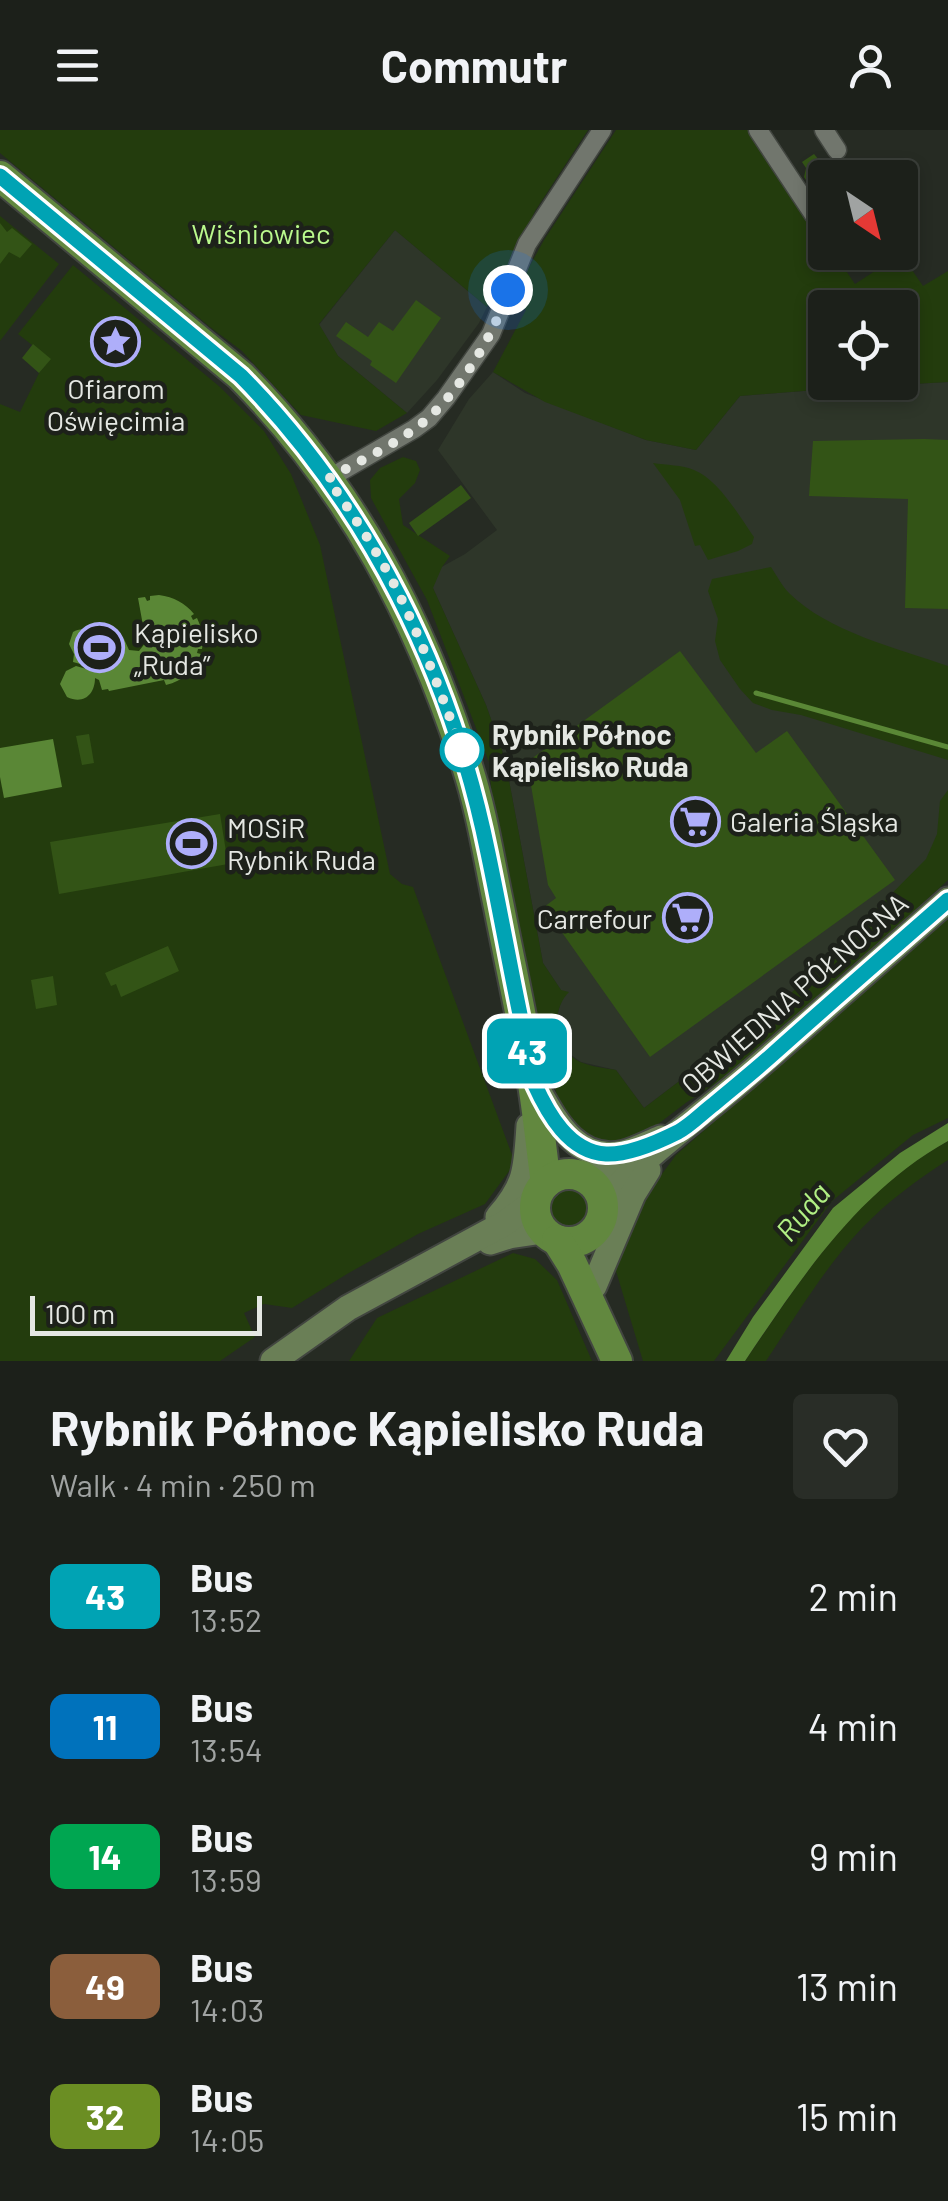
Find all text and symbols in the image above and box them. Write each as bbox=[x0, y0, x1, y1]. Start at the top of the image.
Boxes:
icon: menu bbox=[50, 38, 105, 93]
text: Commutr bbox=[381, 38, 567, 92]
icon: person bbox=[843, 38, 898, 93]
north arrow bbox=[808, 160, 918, 270]
map controls bbox=[808, 160, 918, 400]
park label: Wiśniowiec bbox=[191, 216, 331, 250]
your location bbox=[483, 265, 533, 315]
button: locate bbox=[808, 290, 918, 400]
place icon: Ofiarom Oświęcimia bbox=[90, 315, 142, 367]
place label: Ofiarom Oświęcimia bbox=[47, 371, 185, 437]
place label: Kąpielisko „Ruda” bbox=[134, 615, 259, 681]
sports icon: Kąpielisko „Ruda” bbox=[73, 622, 125, 674]
place label: Rybnik Północ Kąpielisko Ruda bbox=[492, 717, 689, 783]
marker: Rybnik Północ Kąpielisko Ruda bbox=[441, 729, 483, 771]
supermarket icon: Galeria Śląska bbox=[669, 795, 721, 847]
place label: Galeria Śląska bbox=[730, 804, 899, 838]
place label: MOSiR Rybnik Ruda bbox=[227, 810, 376, 876]
sports icon: MOSiR Rybnik Ruda bbox=[166, 817, 218, 869]
street label: OBWIEDNIA PÓŁNOCNA bbox=[674, 885, 914, 1101]
supermarket icon: Carrefour bbox=[661, 892, 713, 944]
place label: Carrefour bbox=[537, 901, 652, 935]
line badge: 43 bbox=[482, 1018, 572, 1084]
text: 43 bbox=[507, 1030, 547, 1072]
water label: Ruda bbox=[767, 1174, 837, 1248]
scale bar bbox=[30, 1291, 262, 1336]
text: 100 m bbox=[45, 1296, 115, 1330]
button: heart bbox=[793, 1394, 898, 1499]
text: Rybnik Północ Kąpielisko Ruda bbox=[50, 1398, 704, 1456]
text: Walk · 4 min · 250 m bbox=[50, 1465, 316, 1503]
text: Bus bbox=[190, 1554, 253, 1600]
text: 2 min bbox=[808, 1573, 898, 1619]
text: 43 bbox=[85, 1575, 125, 1617]
text: 13:52 bbox=[190, 1600, 262, 1638]
text: Bus bbox=[190, 1684, 253, 1730]
text: 4 min bbox=[808, 1703, 898, 1749]
text: 11 bbox=[92, 1705, 118, 1747]
text: 13:54 bbox=[190, 1730, 263, 1768]
text: Bus bbox=[190, 1814, 253, 1860]
text: 9 min bbox=[809, 1833, 898, 1879]
text: 14 bbox=[88, 1835, 122, 1877]
text: 13:59 bbox=[190, 1860, 262, 1898]
text: Bus bbox=[190, 1944, 253, 1990]
text: 13 min bbox=[796, 1963, 898, 2009]
text: 49 bbox=[85, 1965, 125, 2007]
text: 14:03 bbox=[190, 1990, 264, 2028]
text: Bus bbox=[190, 2074, 253, 2120]
text: 15 min bbox=[796, 2093, 898, 2139]
text: 32 bbox=[86, 2095, 124, 2137]
text: 14:05 bbox=[190, 2120, 264, 2158]

